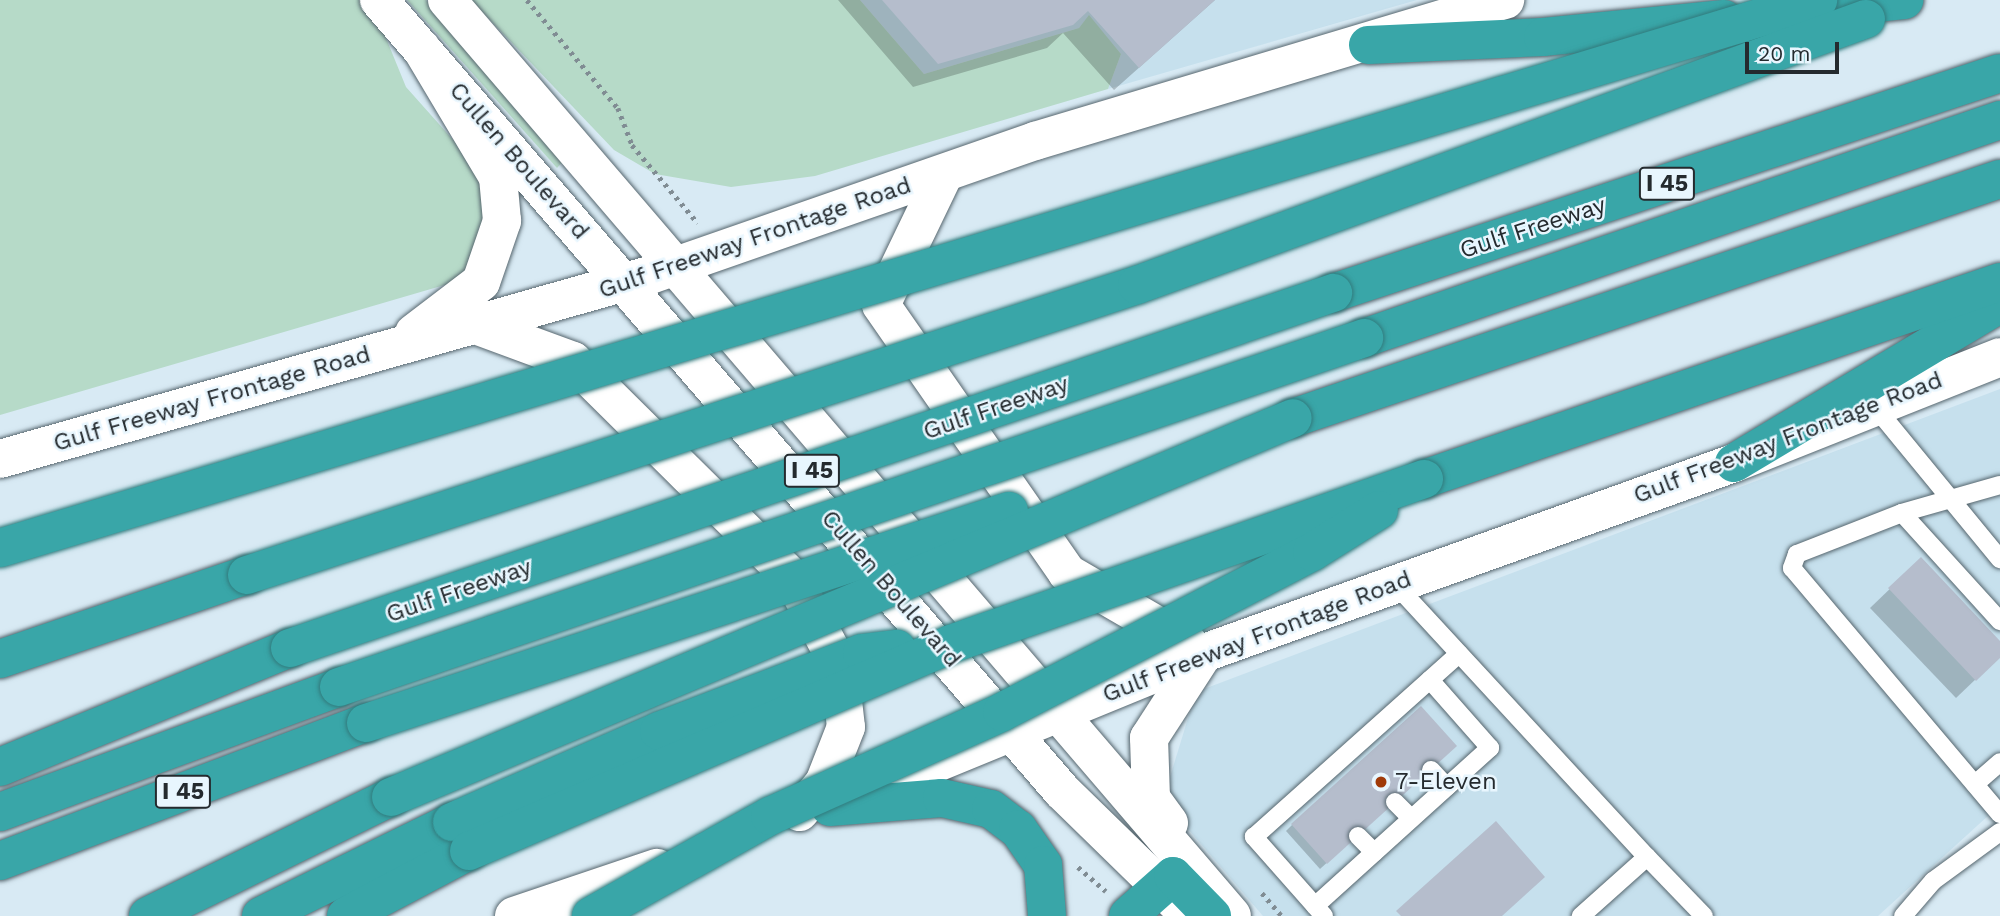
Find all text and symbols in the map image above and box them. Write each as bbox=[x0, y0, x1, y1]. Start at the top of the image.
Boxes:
scale bar bbox=[1748, 28, 1842, 72]
text: 20 m bbox=[1758, 41, 1810, 66]
street label: Cullen Boulevard bbox=[443, 77, 595, 245]
road number: I 45 bbox=[1637, 164, 1697, 204]
street label: Gulf Freeway Frontage Road bbox=[594, 171, 916, 305]
street label: Gulf Freeway bbox=[1456, 191, 1610, 265]
street label: Gulf Freeway Frontage Road bbox=[49, 340, 375, 458]
street label: Gulf Freeway Frontage Road bbox=[1629, 365, 1947, 511]
street label: Gulf Freeway bbox=[919, 370, 1073, 446]
road number: I 45 bbox=[782, 452, 842, 491]
street label: Cullen Boulevard bbox=[815, 505, 967, 673]
street label: Gulf Freeway bbox=[382, 553, 536, 629]
street label: Gulf Freeway Frontage Road bbox=[1098, 564, 1416, 710]
place label: 7-Eleven bbox=[1395, 768, 1497, 796]
road number: I 45 bbox=[153, 772, 213, 812]
marker: 7-Eleven bbox=[1373, 774, 1389, 790]

